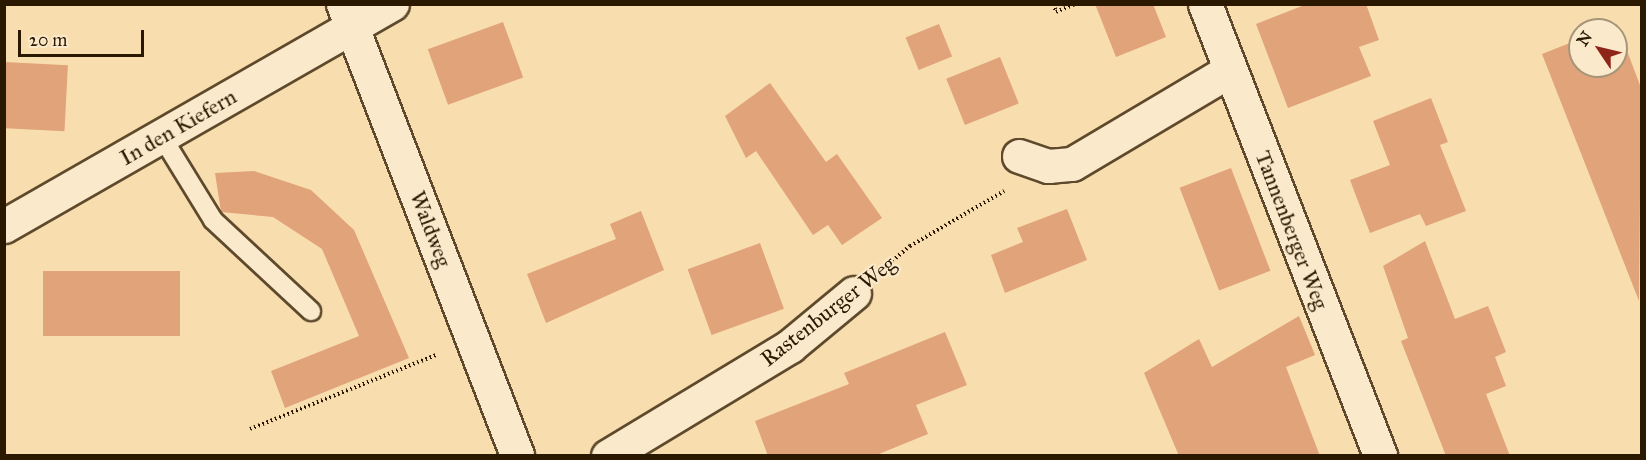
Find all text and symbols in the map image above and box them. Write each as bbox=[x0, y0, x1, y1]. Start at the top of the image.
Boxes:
scale bar bbox=[21, 18, 147, 56]
north arrow bbox=[1568, 18, 1628, 78]
text: N bbox=[1573, 28, 1596, 50]
text: 20 m bbox=[29, 29, 67, 51]
street label: In den Kiefern bbox=[115, 83, 241, 171]
street label: Tannenberger Weg bbox=[1250, 147, 1334, 313]
street label: Waldweg bbox=[404, 187, 458, 271]
street label: Rastenburger Weg bbox=[755, 250, 901, 372]

